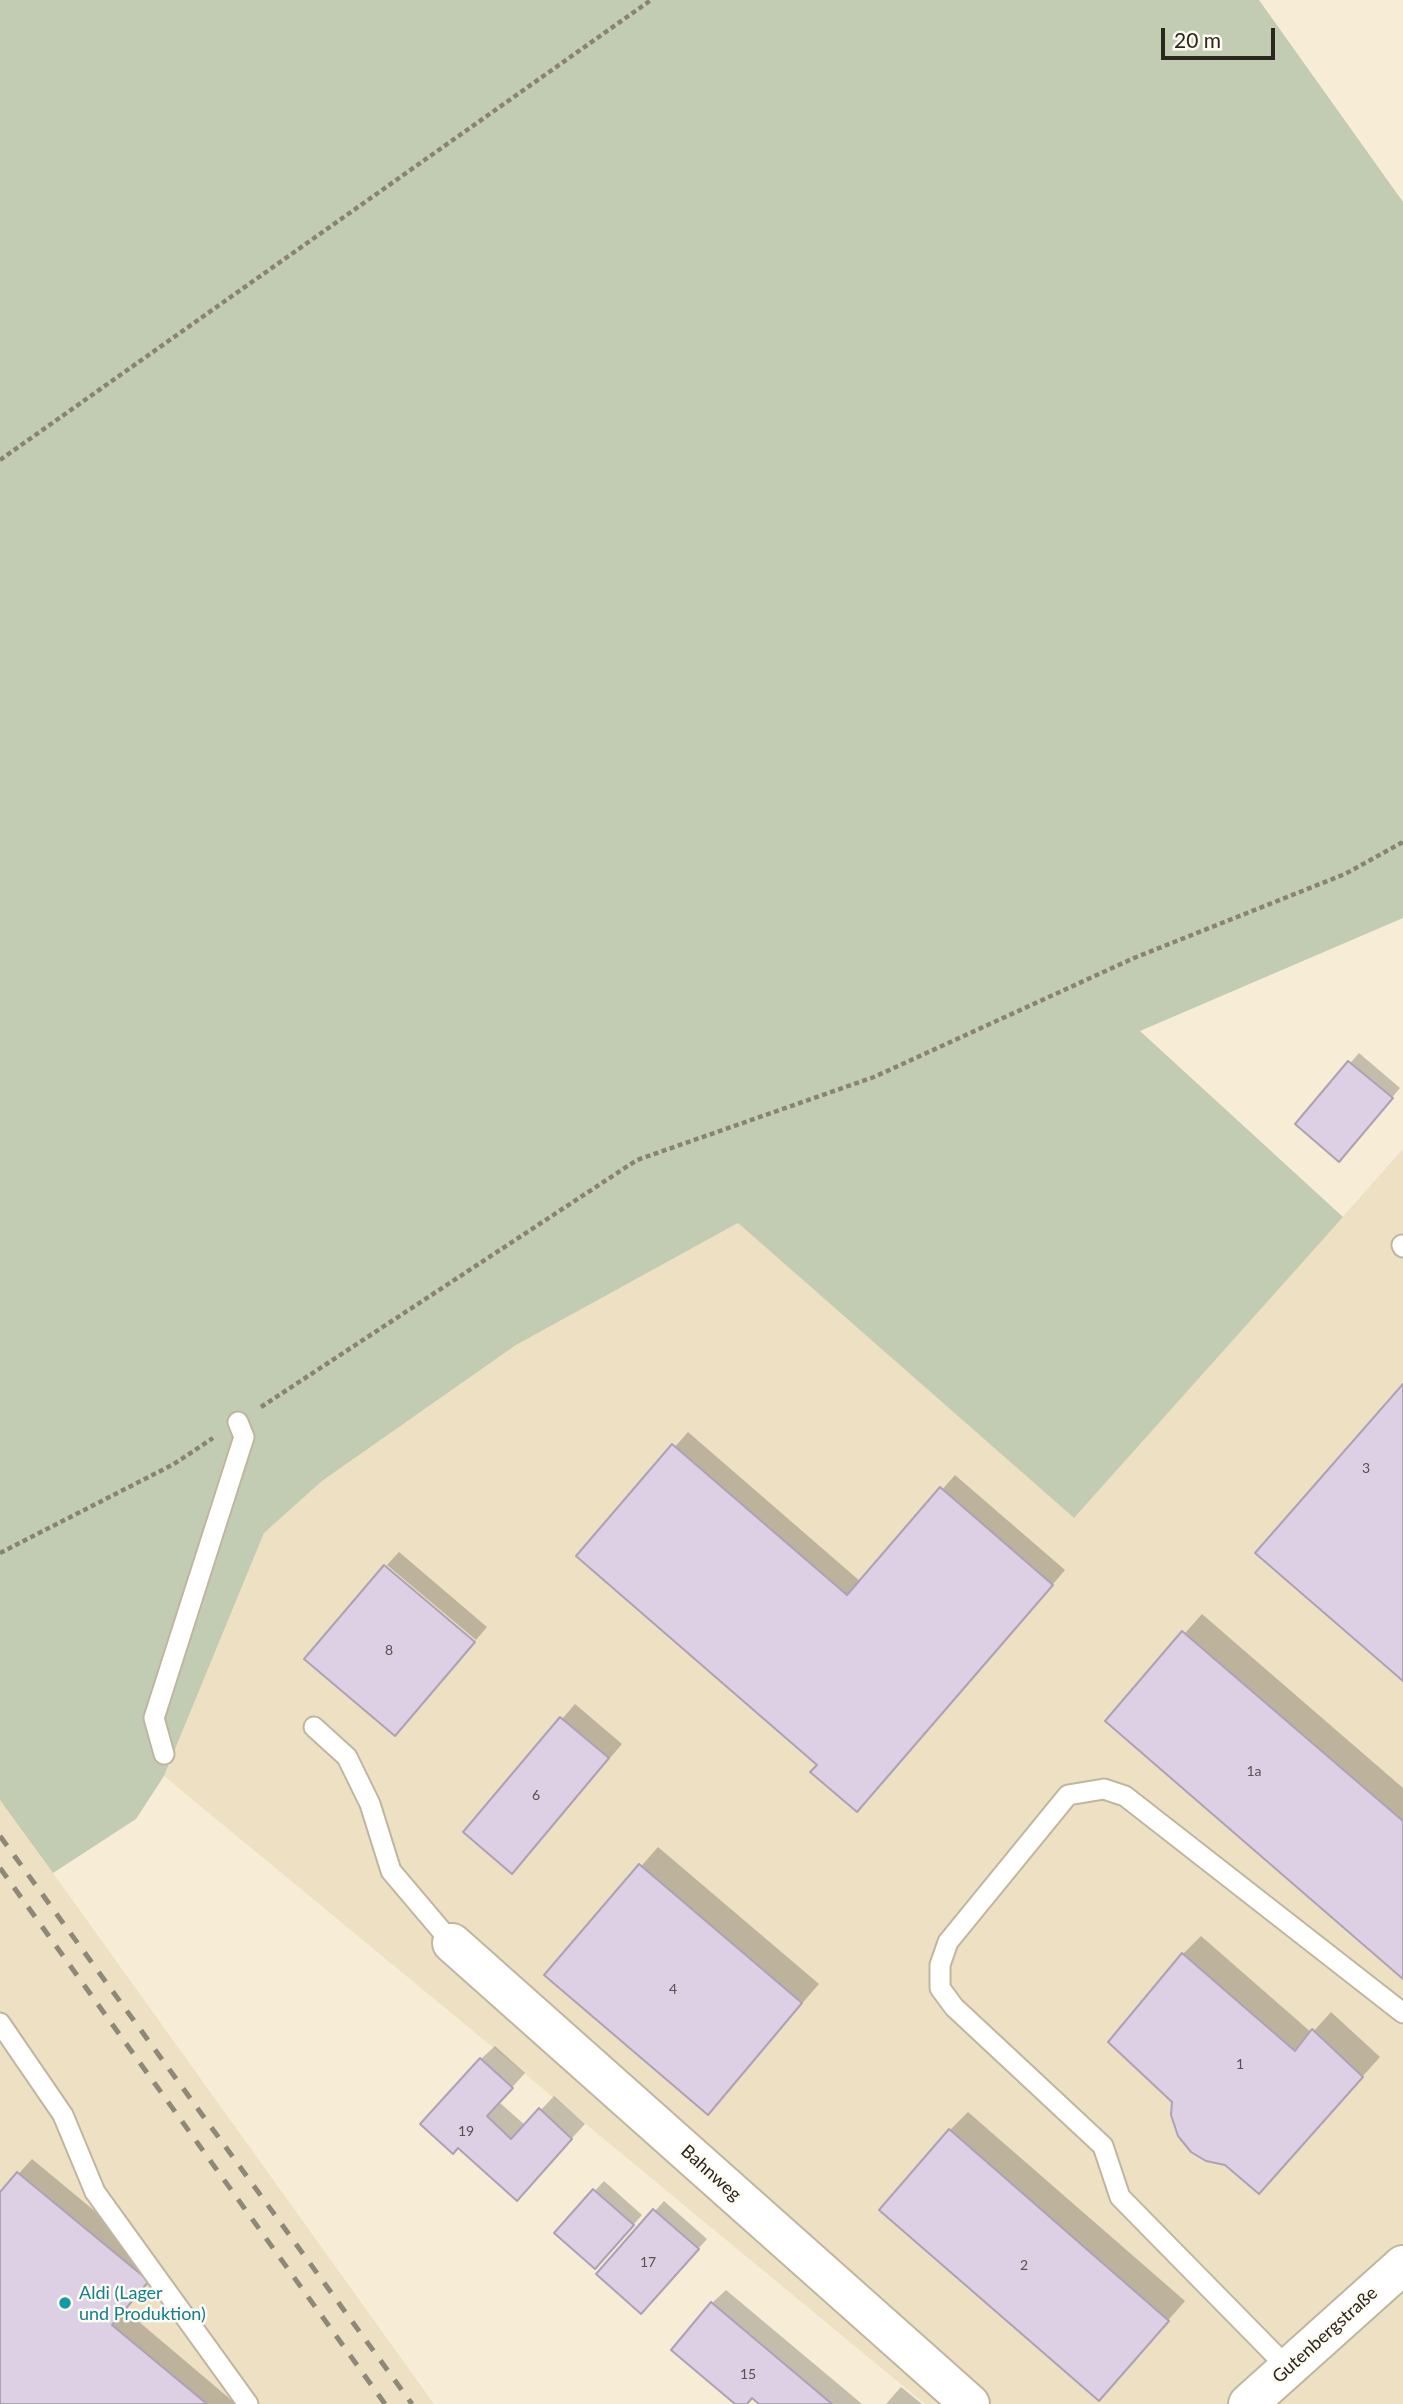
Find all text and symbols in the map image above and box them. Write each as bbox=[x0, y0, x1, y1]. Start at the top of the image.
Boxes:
scale bar bbox=[1165, 14, 1279, 58]
text: 20 m bbox=[1174, 27, 1221, 52]
house number: 3 bbox=[1362, 1460, 1370, 1476]
house number: 8 bbox=[385, 1642, 393, 1658]
house number: 1a bbox=[1246, 1763, 1262, 1779]
house number: 6 bbox=[532, 1787, 540, 1803]
house number: 4 bbox=[669, 1981, 677, 1997]
house number: 1 bbox=[1236, 2056, 1244, 2072]
house number: 19 bbox=[458, 2123, 474, 2139]
street label: Bahnweg bbox=[677, 2140, 745, 2206]
house number: 17 bbox=[640, 2254, 656, 2270]
house number: 2 bbox=[1020, 2257, 1028, 2273]
place label: Aldi (Lager und Produktion) bbox=[79, 2282, 206, 2324]
street label: Gutenbergstraße bbox=[1268, 2282, 1382, 2388]
marker: Aldi (Lager und Produktion) bbox=[57, 2295, 73, 2311]
house number: 15 bbox=[740, 2366, 756, 2382]

